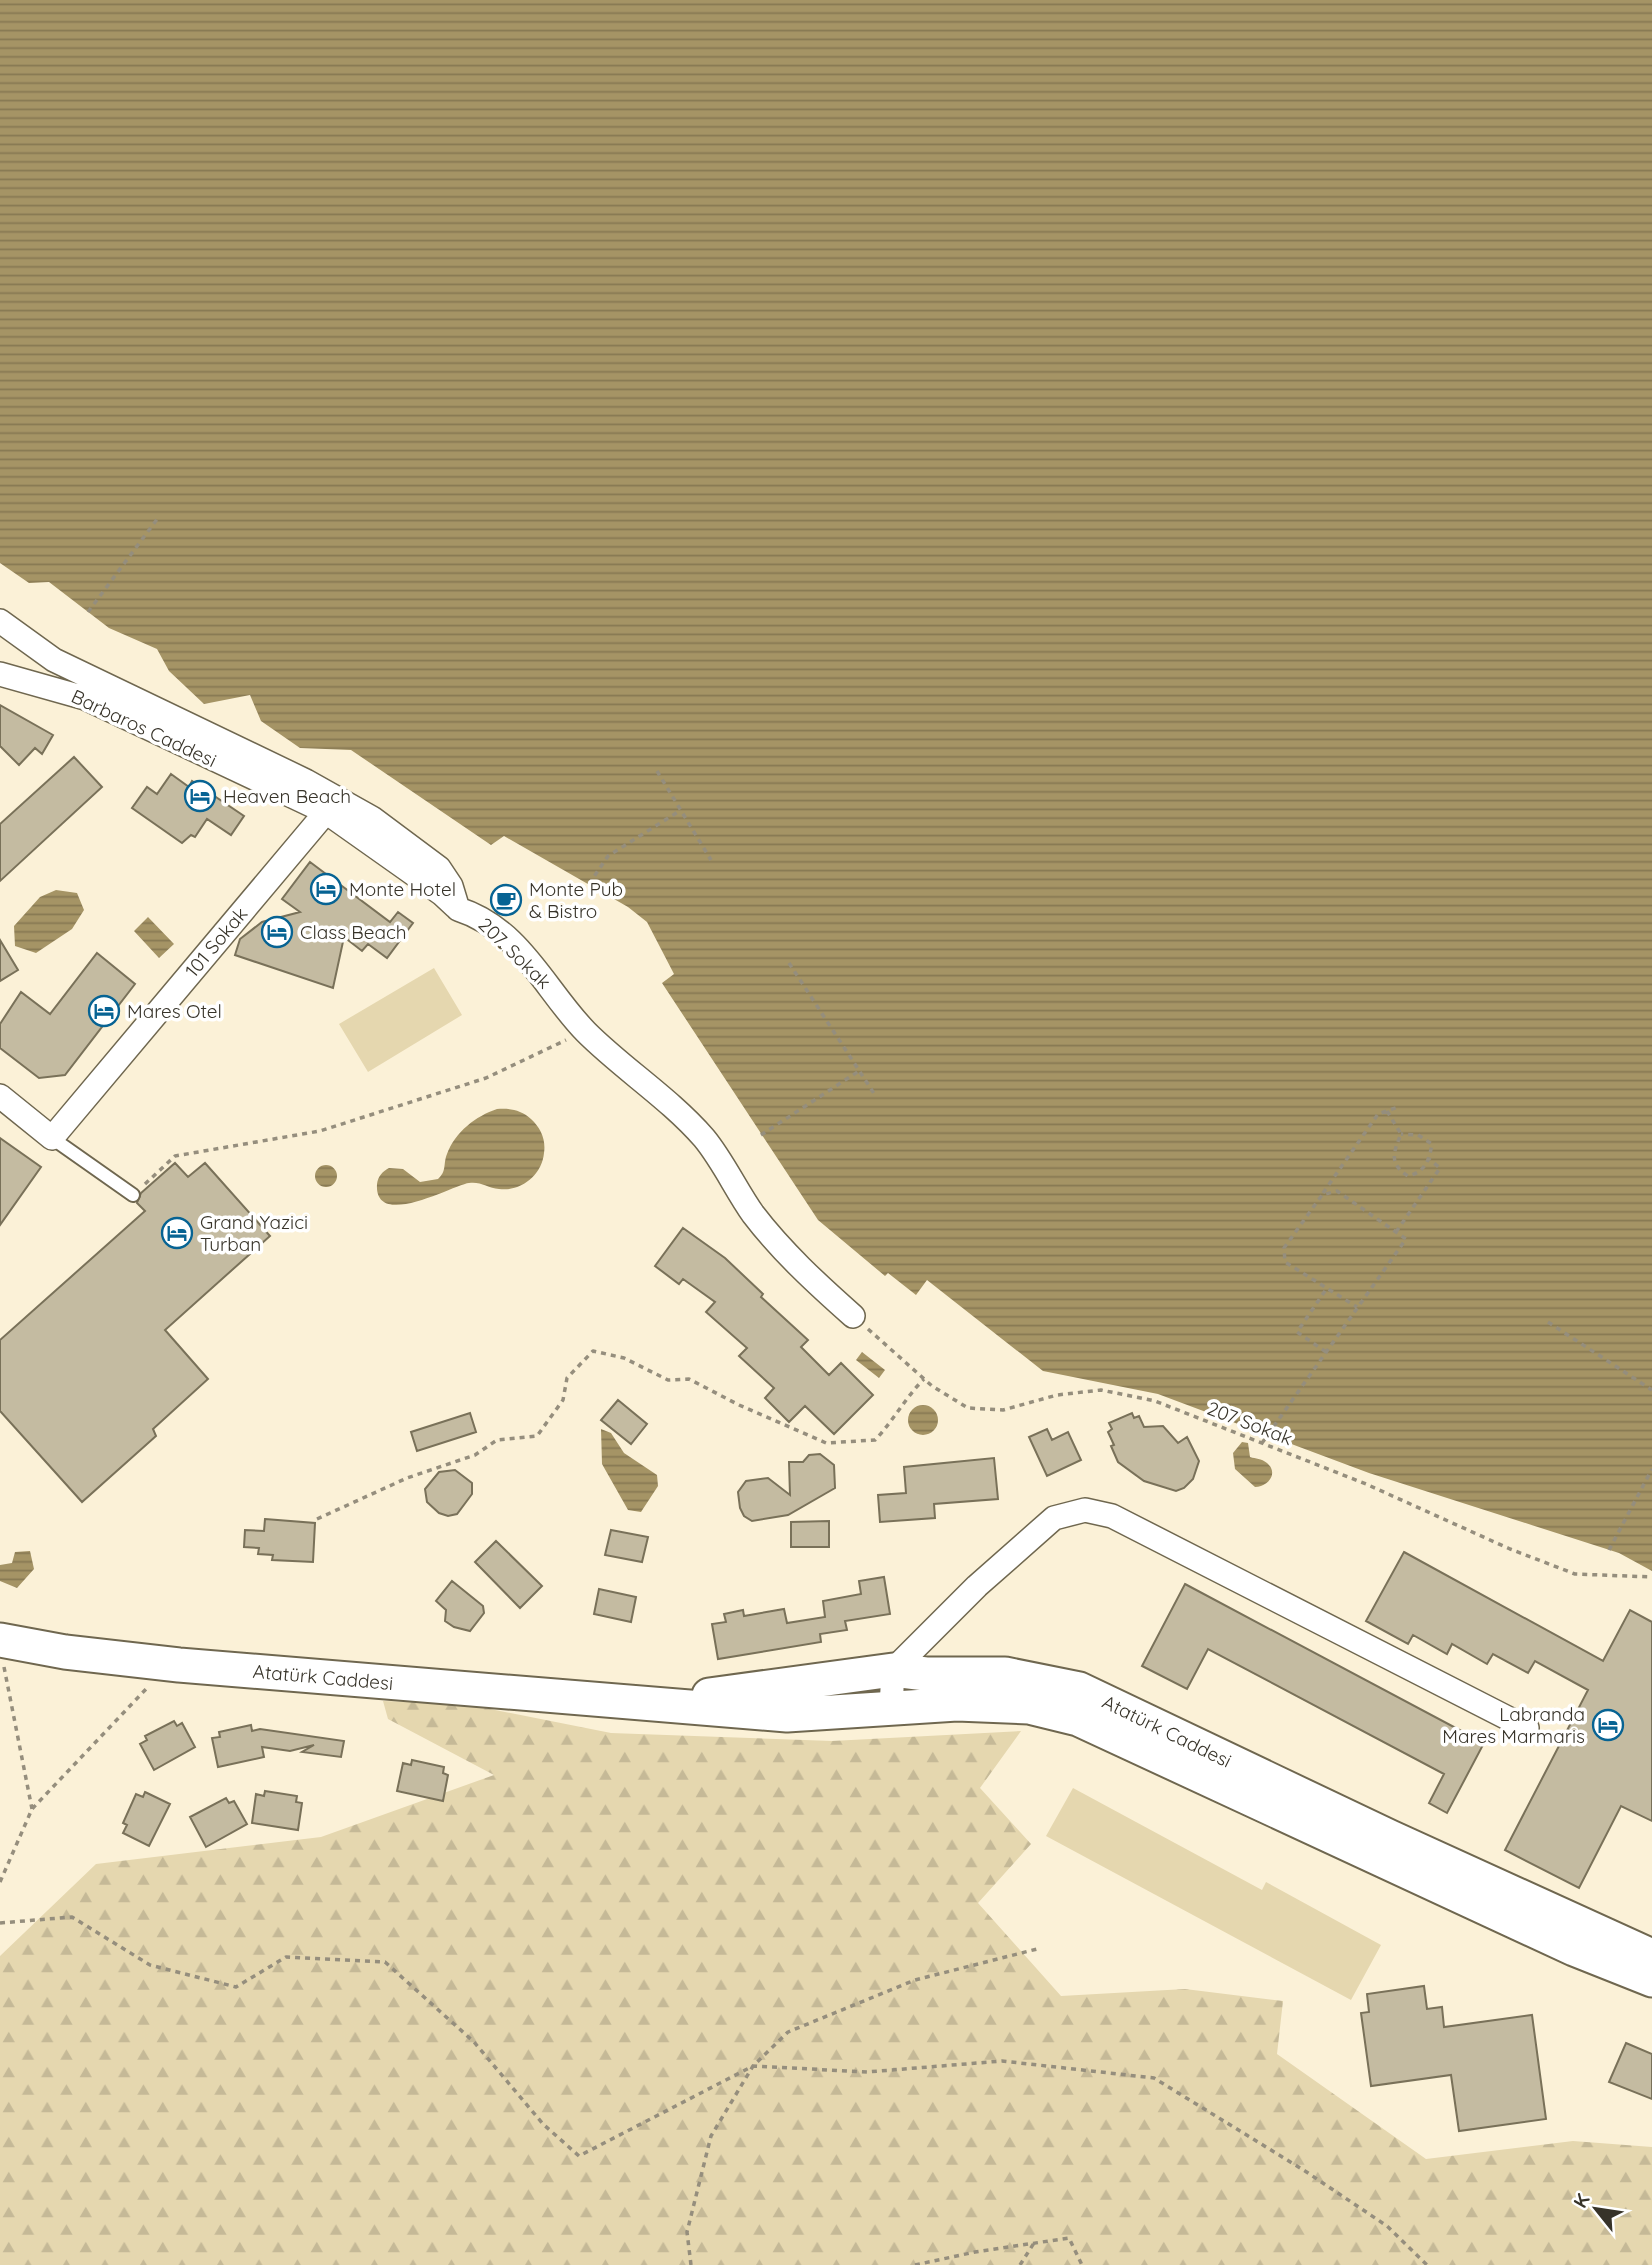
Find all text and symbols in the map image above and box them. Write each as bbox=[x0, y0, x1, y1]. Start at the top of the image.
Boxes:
street label: Barbaros Caddesi bbox=[68, 684, 220, 772]
hotel icon: Heaven Beach bbox=[183, 779, 217, 813]
place label: Heaven Beach bbox=[223, 784, 351, 808]
hotel icon: Monte Hotel bbox=[309, 872, 343, 906]
place label: Monte Hotel bbox=[349, 877, 456, 901]
place label: Monte Pub & Bistro bbox=[529, 877, 623, 923]
cafe icon: Monte Pub & Bistro bbox=[489, 883, 523, 917]
street label: 101 Sokak bbox=[180, 902, 252, 982]
street label: 207. Sokak bbox=[474, 912, 556, 994]
hotel icon: Class Beach bbox=[260, 915, 294, 949]
place label: Class Beach bbox=[300, 920, 407, 944]
hotel icon: Mares Otel bbox=[87, 994, 121, 1028]
place label: Mares Otel bbox=[127, 999, 222, 1023]
place label: Grand Yazici Turban bbox=[200, 1210, 308, 1256]
hotel icon: Grand Yazici Turban bbox=[160, 1216, 194, 1250]
street label: 207 Sokak bbox=[1204, 1396, 1296, 1450]
street label: Atatürk Caddesi bbox=[252, 1659, 394, 1695]
street label: Atatürk Caddesi bbox=[1098, 1689, 1236, 1773]
place label: Labranda Mares Marmaris bbox=[1442, 1702, 1585, 1748]
hotel icon: Labranda Mares Marmaris bbox=[1591, 1708, 1625, 1742]
north arrow bbox=[1561, 2174, 1631, 2244]
text: K bbox=[1568, 2189, 1595, 2212]

